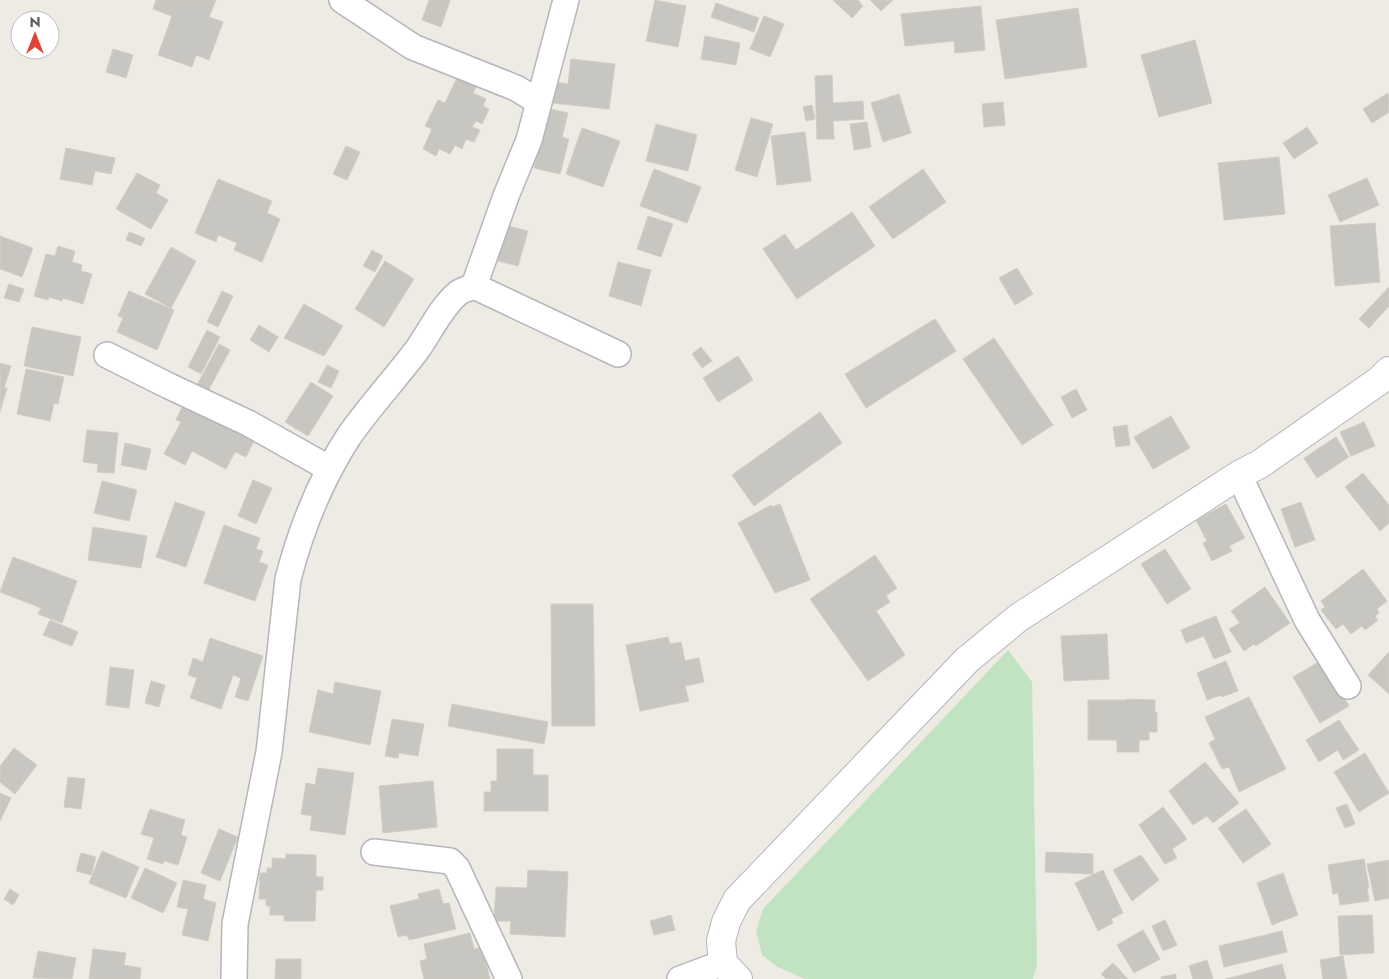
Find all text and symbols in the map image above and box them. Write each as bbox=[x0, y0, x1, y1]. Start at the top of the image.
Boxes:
north arrow bbox=[10, 10, 60, 60]
text: N bbox=[29, 12, 41, 32]

